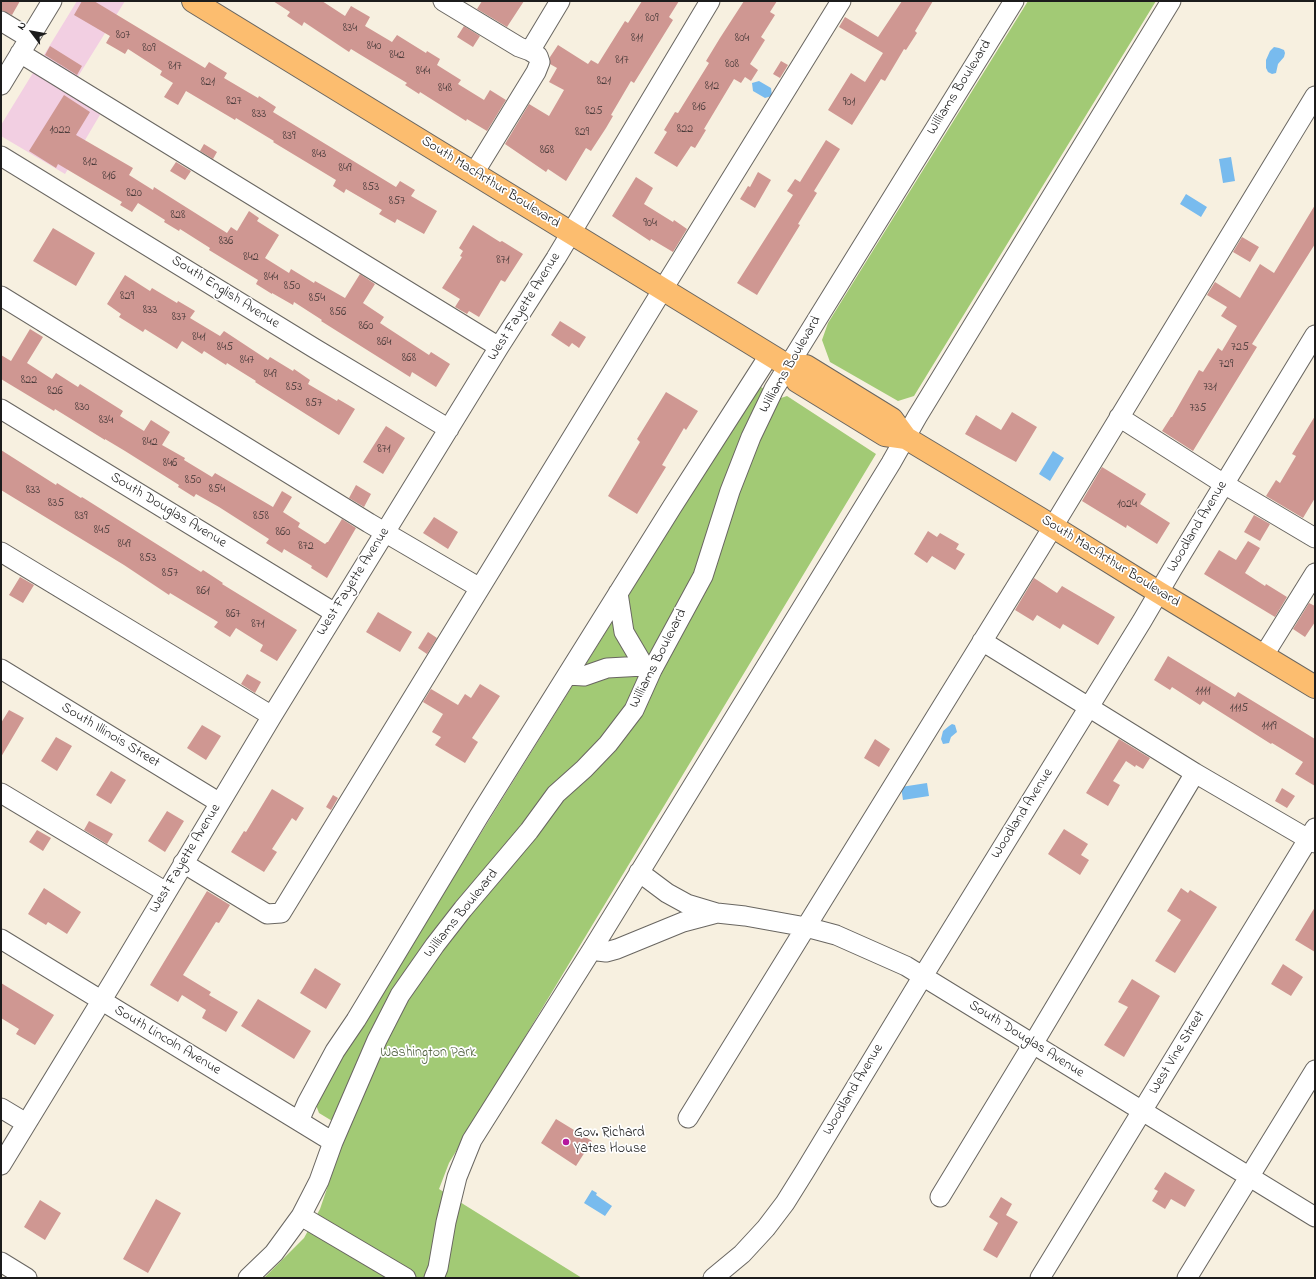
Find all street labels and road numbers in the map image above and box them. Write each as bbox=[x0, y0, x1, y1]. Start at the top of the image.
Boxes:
street label: Williams Boulevard bbox=[924, 37, 996, 139]
street label: South MacArthur Boulevard bbox=[418, 133, 562, 233]
street label: West Fayette Avenue bbox=[485, 250, 565, 364]
street label: South English Avenue bbox=[168, 253, 282, 333]
street label: Williams Boulevard bbox=[757, 314, 825, 416]
street label: South Douglas Avenue bbox=[107, 470, 229, 552]
street label: Woodland Avenue bbox=[1164, 478, 1232, 576]
street label: South MacArthur Boulevard bbox=[1038, 512, 1182, 612]
street label: West Fayette Avenue bbox=[314, 525, 394, 639]
street label: Williams Boulevard bbox=[627, 607, 691, 711]
street label: South Illinois Street bbox=[58, 700, 162, 772]
street label: Woodland Avenue bbox=[989, 766, 1057, 862]
street label: West Fayette Avenue bbox=[147, 801, 225, 917]
street label: Williams Boulevard bbox=[421, 866, 503, 962]
street label: South Douglas Avenue bbox=[965, 998, 1087, 1082]
street label: South Lincoln Avenue bbox=[111, 1003, 223, 1079]
street label: West Vine Street bbox=[1147, 1008, 1209, 1098]
street label: Woodland Avenue bbox=[820, 1041, 888, 1139]

